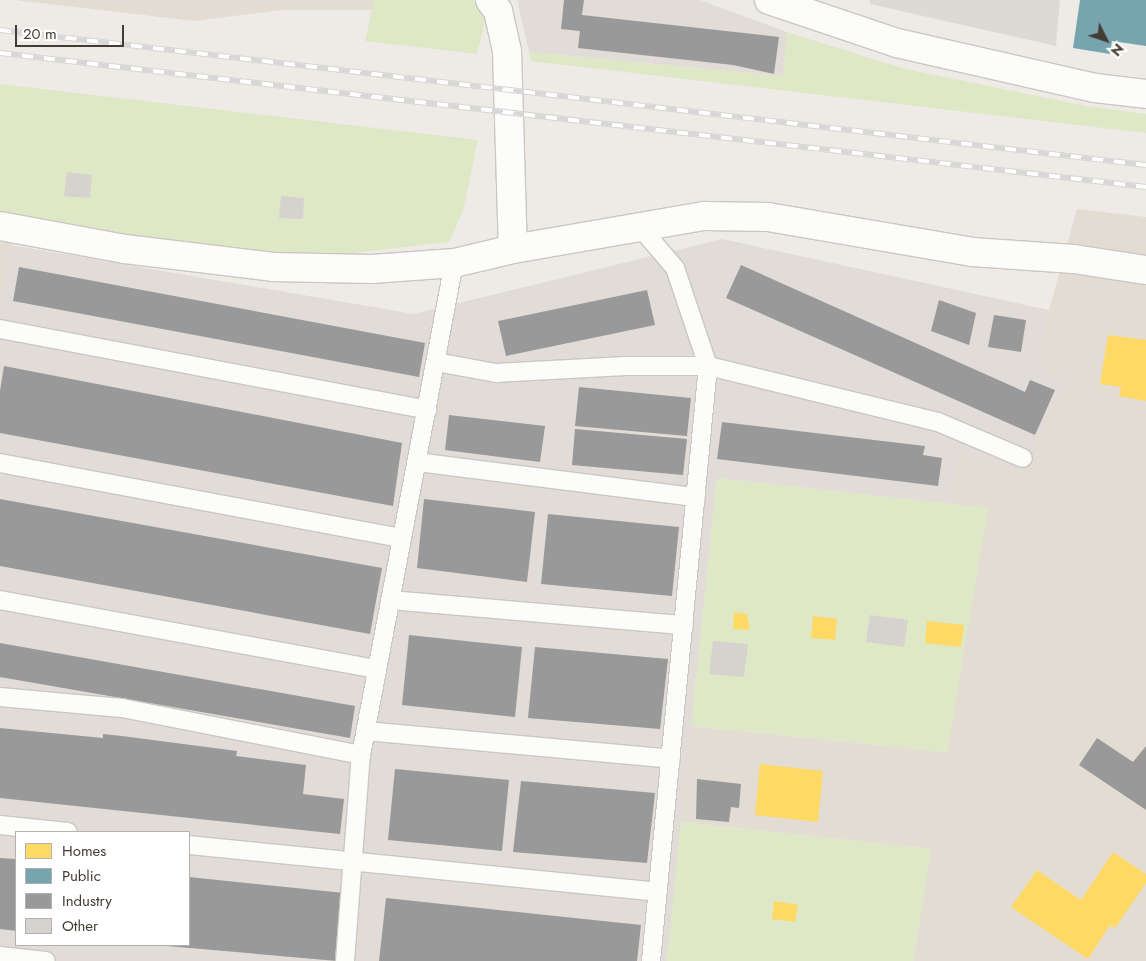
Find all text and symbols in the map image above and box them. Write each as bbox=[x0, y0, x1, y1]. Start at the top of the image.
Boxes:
scale bar bbox=[18, 15, 126, 47]
north arrow bbox=[1081, 15, 1131, 65]
text: 20 m bbox=[23, 23, 57, 45]
text: N bbox=[1106, 39, 1129, 61]
legend bbox=[15, 831, 190, 946]
text: Homes bbox=[62, 840, 106, 862]
text: Public bbox=[62, 865, 101, 887]
text: Industry bbox=[62, 890, 112, 912]
text: Other bbox=[62, 915, 98, 937]

